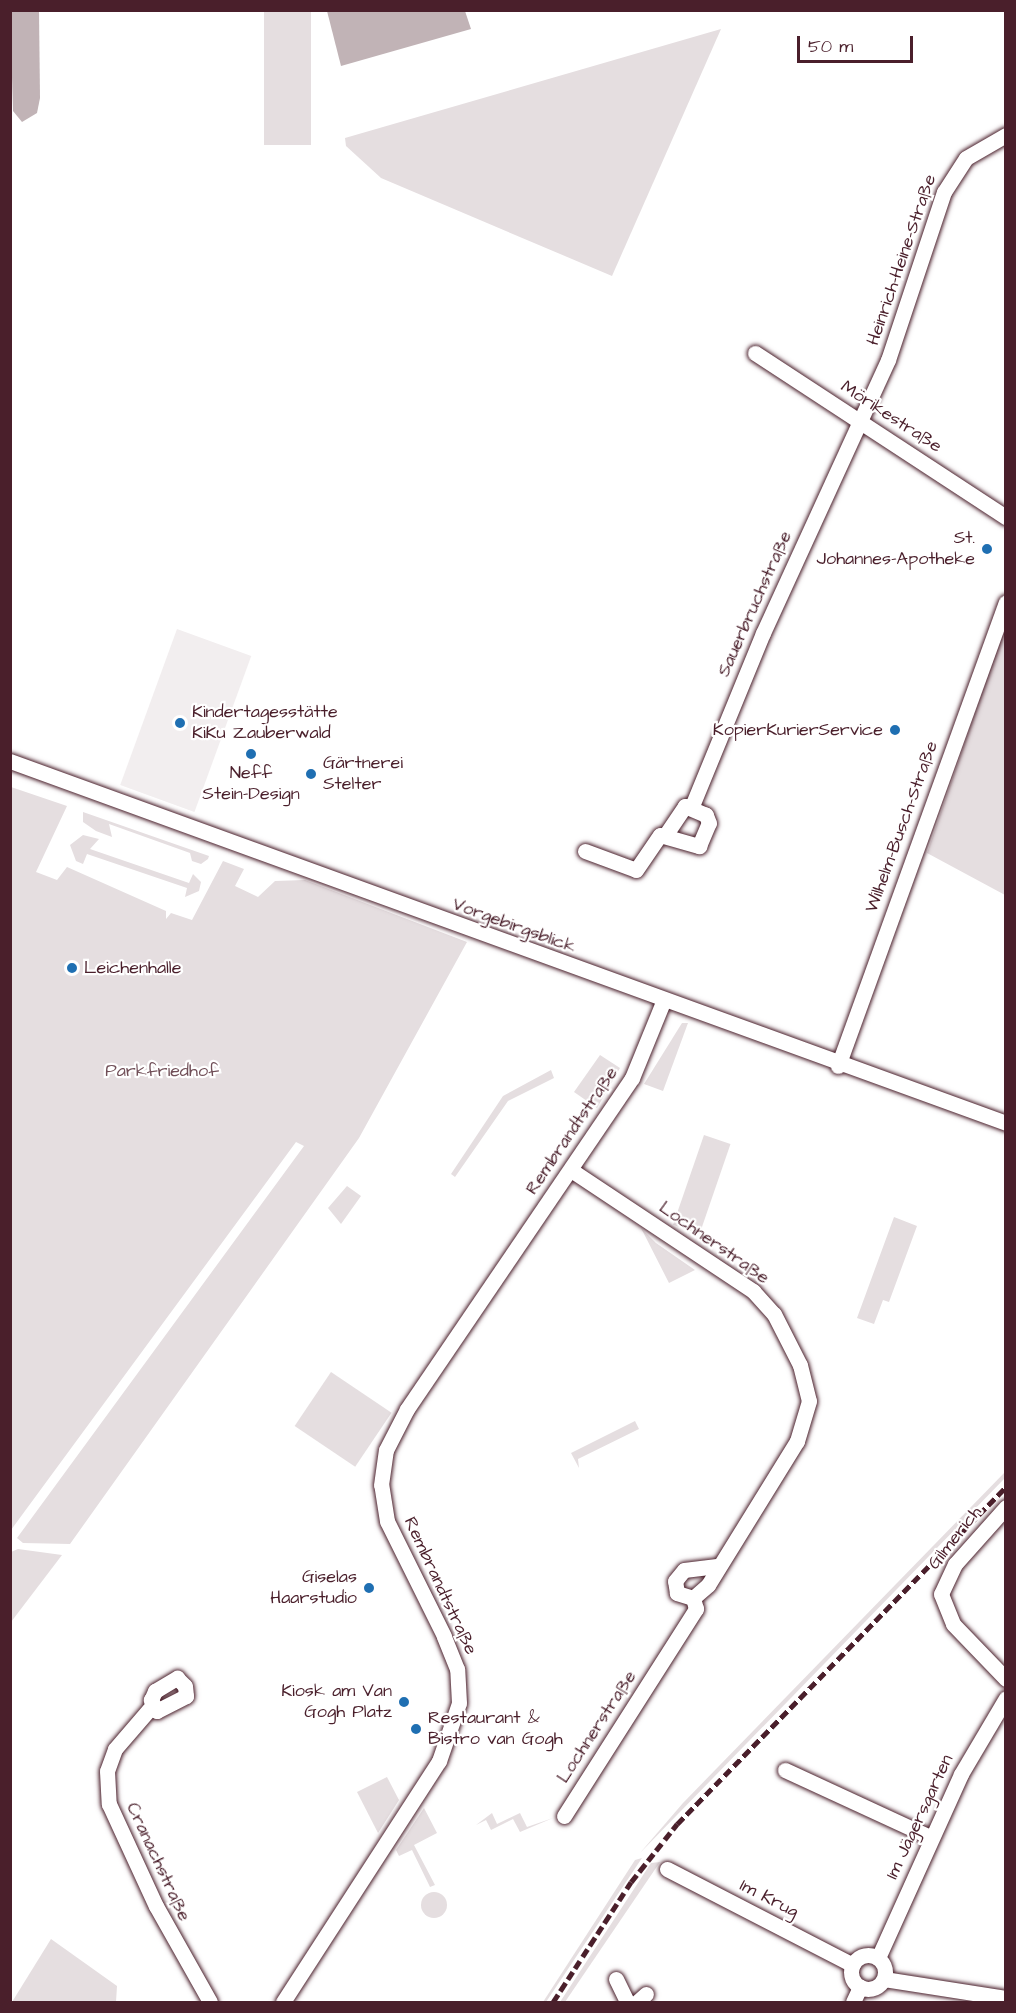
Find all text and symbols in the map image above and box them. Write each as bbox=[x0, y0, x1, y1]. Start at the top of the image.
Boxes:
scale bar bbox=[800, 24, 916, 62]
text: 50 m bbox=[808, 34, 853, 59]
street label: Heinrich-Heine-Straße bbox=[863, 172, 941, 348]
street label: Mörikestraße bbox=[836, 376, 946, 458]
street label: Sauerbruchstraße bbox=[713, 528, 797, 680]
place label: St. Johannes-Apotheke bbox=[817, 528, 975, 570]
marker: St. Johannes-Apotheke bbox=[980, 542, 994, 556]
place label: Kindertagesstätte KiKu Zauberwald bbox=[192, 702, 338, 744]
marker: Kindertagesstätte KiKu Zauberwald bbox=[173, 716, 187, 730]
place label: KopierKurierService bbox=[713, 719, 883, 741]
marker: KopierKurierService bbox=[888, 723, 902, 737]
street label: Wilhelm-Busch-Straße bbox=[861, 738, 943, 916]
marker: Neff Stein-Design bbox=[244, 747, 258, 761]
place label: Gärtnerei Stelter bbox=[323, 753, 403, 795]
place label: Neff Stein-Design bbox=[202, 763, 300, 806]
marker: Gärtnerei Stelter bbox=[304, 767, 318, 781]
street label: Vorgebirgsblick bbox=[449, 894, 579, 958]
place label: Leichenhalle bbox=[84, 957, 181, 979]
marker: Leichenhalle bbox=[65, 961, 79, 975]
park label: Parkfriedhof bbox=[105, 1060, 219, 1082]
street label: Rembrandtstraße bbox=[521, 1063, 623, 1199]
street label: Lochnerstraße bbox=[655, 1197, 773, 1289]
street label: Gilmerich bbox=[923, 1502, 987, 1574]
street label: Rembrandtstraße bbox=[399, 1514, 481, 1658]
place label: Giselas Haarstudio bbox=[270, 1567, 357, 1610]
marker: Giselas Haarstudio bbox=[362, 1581, 376, 1595]
street label: Lochnerstraße bbox=[553, 1667, 641, 1787]
place label: Kiosk am Van Gogh Platz bbox=[281, 1681, 392, 1724]
marker: Kiosk am Van Gogh Platz bbox=[397, 1695, 411, 1709]
place label: Restaurant & Bistro van Gogh bbox=[428, 1708, 563, 1750]
marker: Restaurant & Bistro van Gogh bbox=[409, 1722, 423, 1736]
street label: Im Jägersgarten bbox=[882, 1751, 958, 1883]
street label: Cranachstraße bbox=[121, 1799, 195, 1925]
street label: Im Krug bbox=[736, 1875, 802, 1923]

